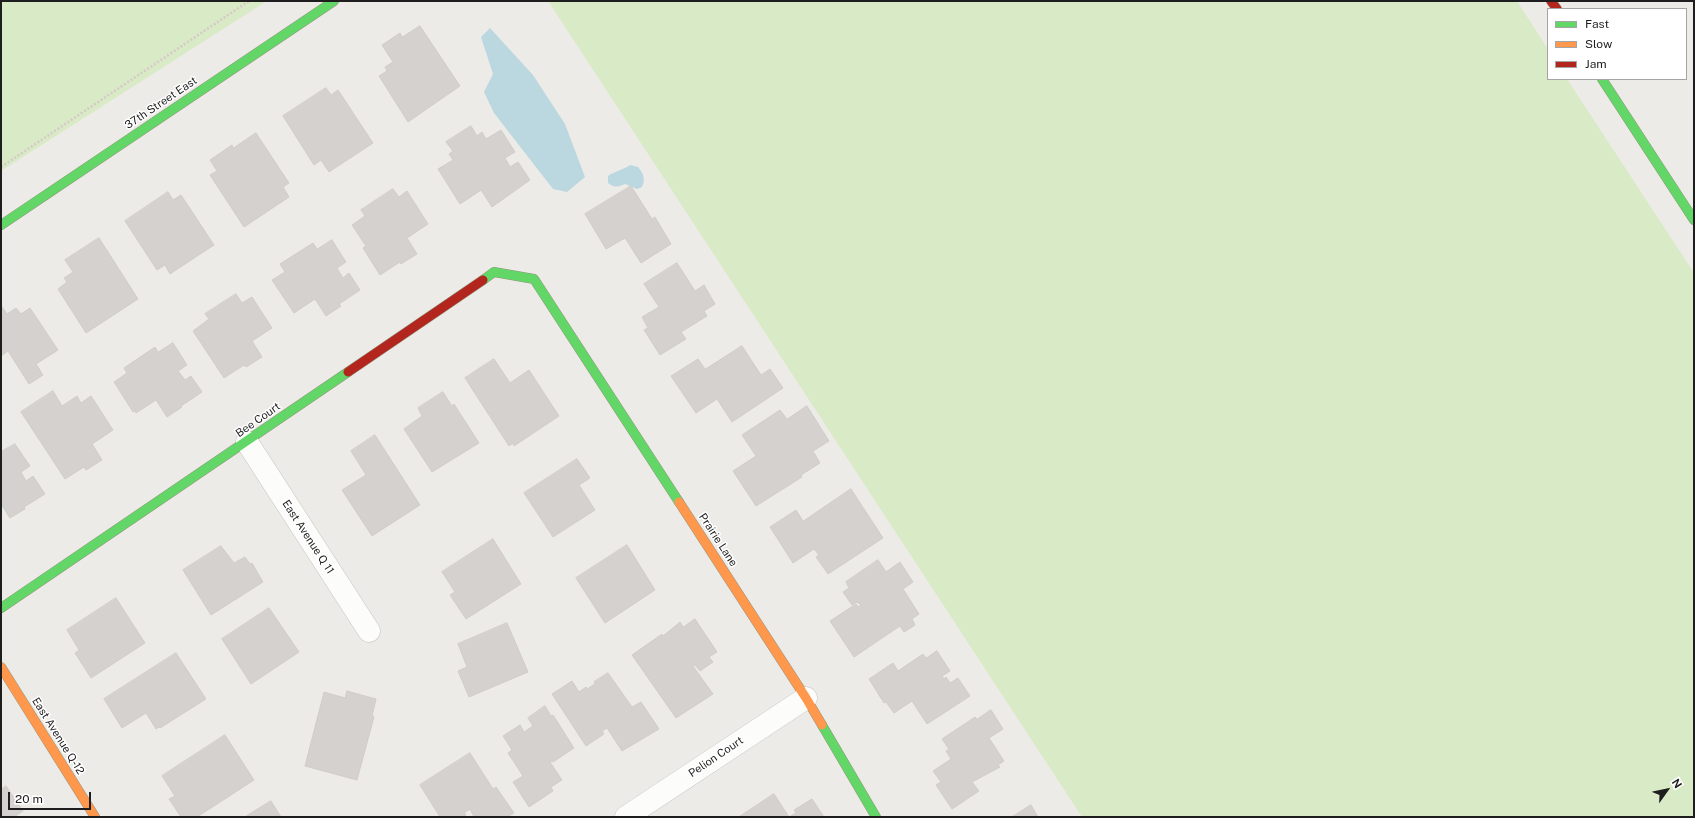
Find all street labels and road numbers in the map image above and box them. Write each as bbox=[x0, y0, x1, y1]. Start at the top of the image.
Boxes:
street label: 37th Street East bbox=[123, 74, 199, 132]
street label: Bee Court bbox=[233, 400, 283, 440]
street label: East Avenue Q 11 bbox=[279, 498, 337, 576]
street label: Prairie Lane bbox=[696, 511, 740, 569]
street label: East Avenue Q-12 bbox=[29, 695, 87, 777]
street label: Pelion Court bbox=[686, 734, 746, 780]

